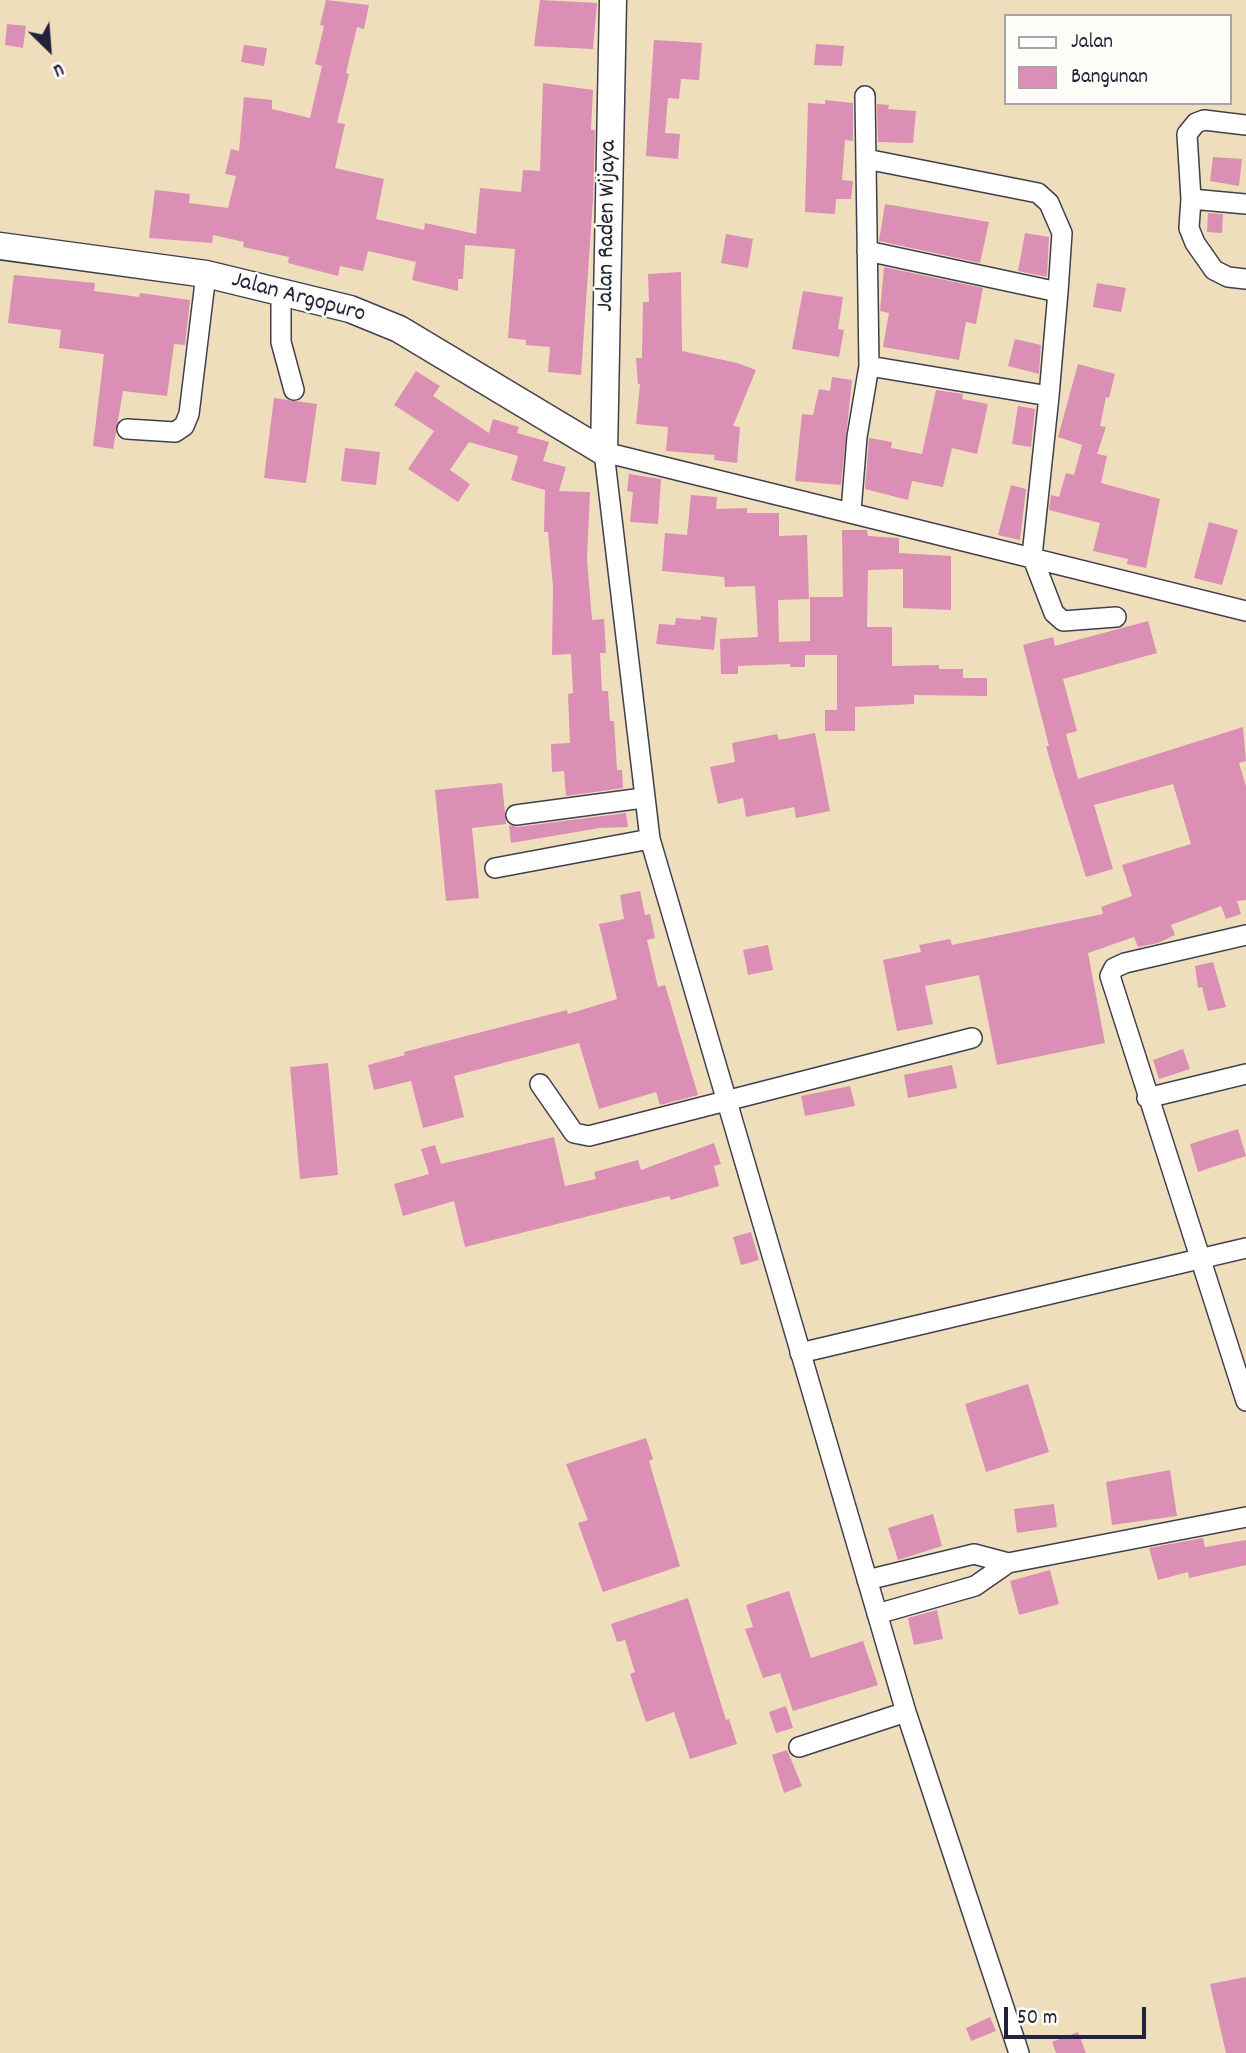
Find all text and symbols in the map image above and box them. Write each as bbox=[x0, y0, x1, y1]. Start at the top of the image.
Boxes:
north arrow bbox=[14, 14, 84, 84]
legend bbox=[1004, 14, 1232, 105]
text: Jalan bbox=[1071, 28, 1113, 58]
text: U bbox=[48, 54, 68, 83]
text: Bangunan bbox=[1071, 63, 1148, 93]
street label: Jalan Raden Wijaya bbox=[593, 140, 625, 312]
street label: Jalan Argopuro bbox=[228, 267, 368, 331]
scale bar bbox=[1008, 1994, 1150, 2038]
text: 50 m bbox=[1017, 2004, 1057, 2034]

